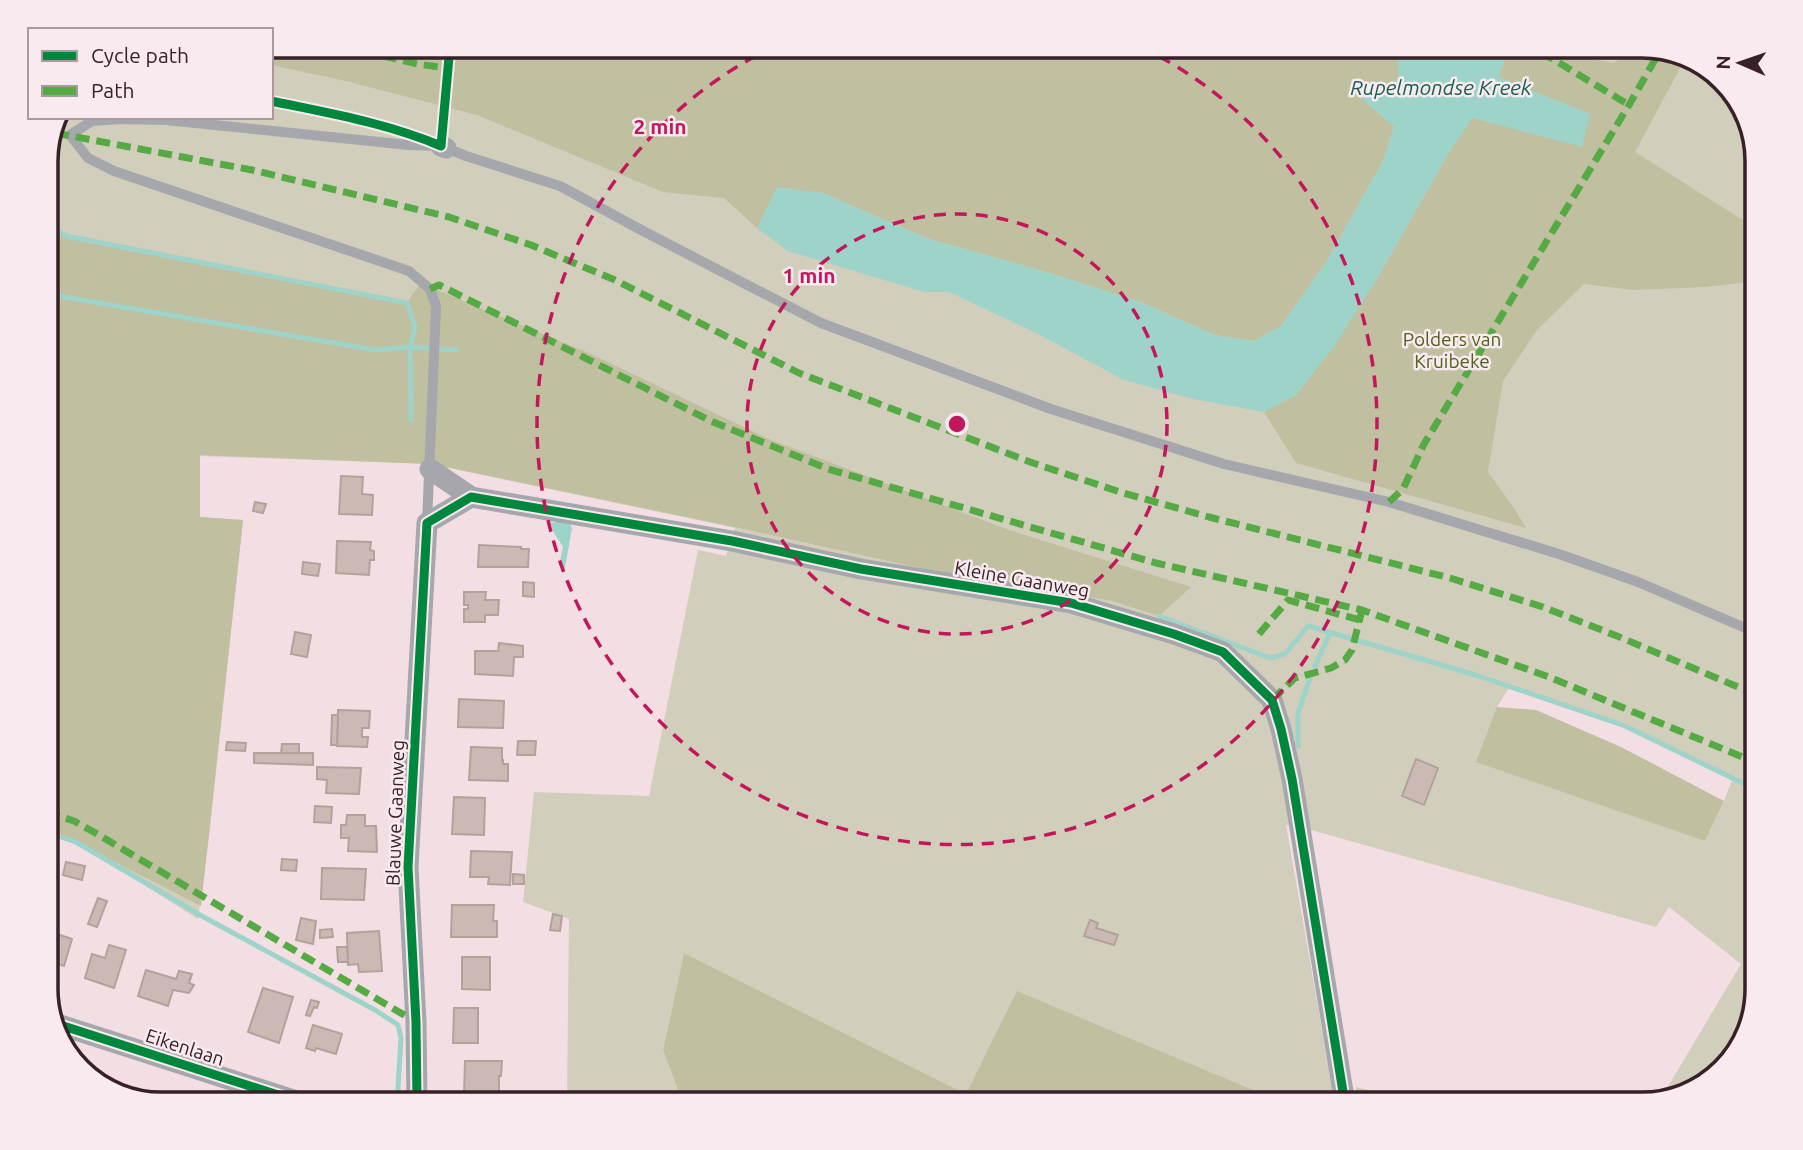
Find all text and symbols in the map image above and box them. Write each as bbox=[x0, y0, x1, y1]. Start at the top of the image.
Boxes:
legend bbox=[28, 28, 273, 119]
north arrow bbox=[1705, 28, 1775, 98]
text: Cycle path bbox=[91, 43, 189, 67]
text: N bbox=[1712, 55, 1734, 70]
water label: Rupelmondse Kreek bbox=[1350, 75, 1532, 99]
text: Path bbox=[91, 78, 134, 102]
text: 2 min bbox=[633, 114, 687, 138]
text: 1 min bbox=[782, 263, 836, 287]
park label: Polders van Kruibeke bbox=[1403, 328, 1501, 372]
centre of rings bbox=[945, 412, 969, 436]
street label: Kleine Gaanweg bbox=[953, 556, 1091, 602]
street label: Blauwe Gaanweg bbox=[381, 739, 409, 887]
street label: Eikenlaan bbox=[143, 1024, 227, 1070]

